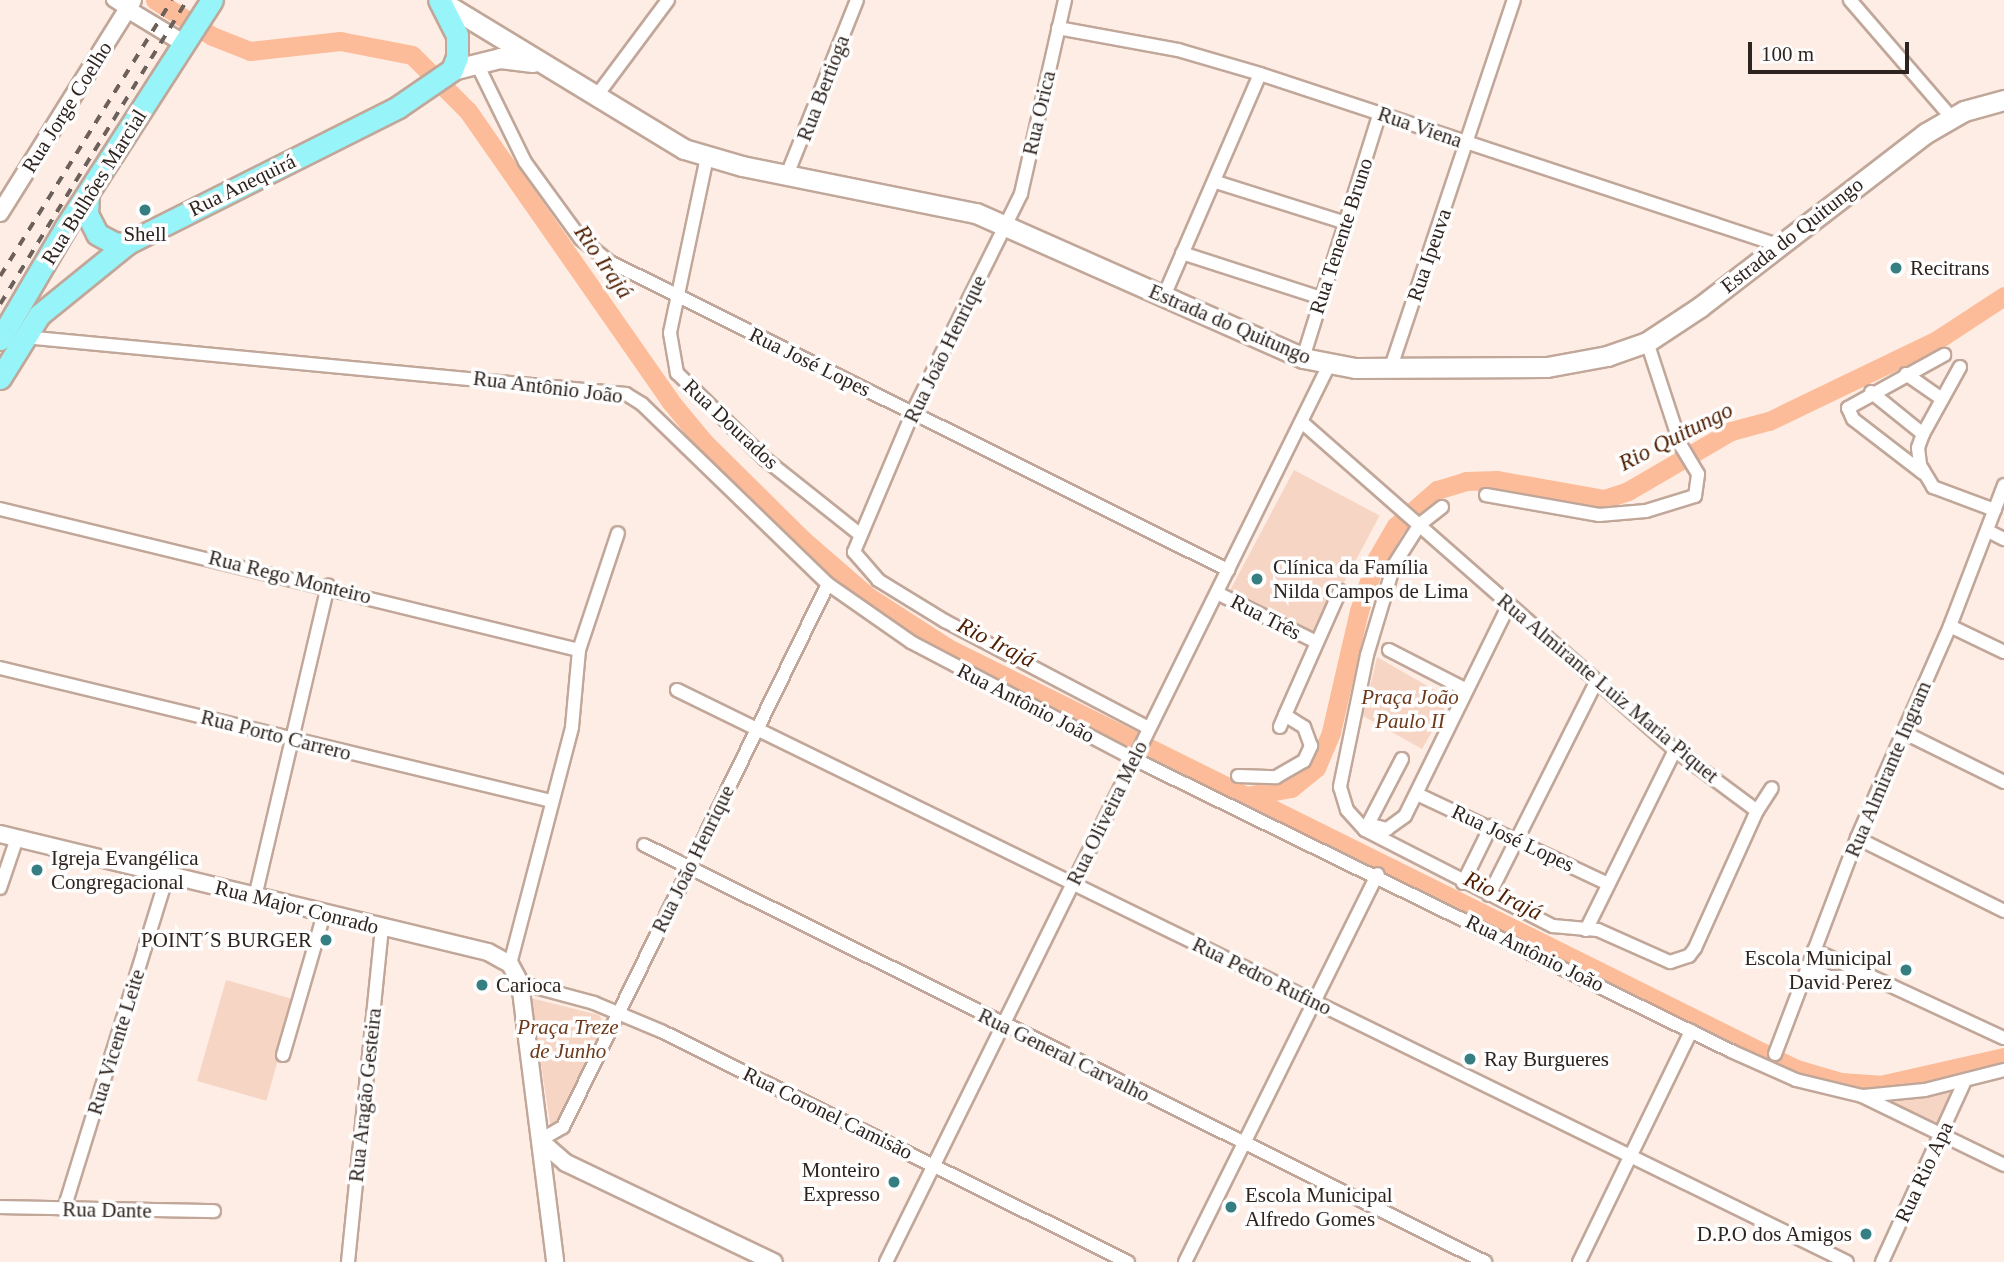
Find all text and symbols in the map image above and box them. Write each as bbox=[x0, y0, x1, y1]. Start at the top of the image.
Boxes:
scale bar bbox=[1752, 28, 1913, 72]
street label: Rua Bertioga bbox=[791, 31, 855, 145]
street label: Rua Jorge Coelho bbox=[17, 37, 117, 177]
text: 100 m bbox=[1761, 42, 1814, 66]
street label: Rua Orica bbox=[1017, 68, 1061, 158]
street label: Rua Viena bbox=[1374, 101, 1466, 153]
street label: Rua Bulhões Marcial bbox=[36, 105, 152, 269]
street label: Rua Anequirá bbox=[184, 148, 300, 222]
street label: Rua Tenente Bruno bbox=[1304, 155, 1378, 317]
street label: Estrada do Quitungo bbox=[1716, 172, 1868, 298]
marker: Shell bbox=[137, 202, 153, 218]
street label: Rua Ipeuva bbox=[1401, 205, 1457, 305]
water label: Rio Irajá bbox=[568, 220, 638, 304]
place label: Shell bbox=[123, 221, 167, 247]
place label: Recitrans bbox=[1910, 255, 1989, 281]
marker: Recitrans bbox=[1888, 260, 1904, 276]
street label: Rua João Henrique bbox=[898, 271, 992, 427]
street label: Estrada do Quitungo bbox=[1145, 278, 1315, 370]
street label: Rua José Lopes bbox=[745, 322, 875, 402]
street label: Rua Antônio João bbox=[471, 365, 625, 409]
street label: Rua Dourados bbox=[678, 374, 784, 474]
water label: Rio Quitungo bbox=[1614, 396, 1738, 478]
street label: Rua Rego Monteiro bbox=[206, 545, 374, 609]
place label: Clínica da Família Nilda Campos de Lima bbox=[1273, 554, 1468, 604]
marker: Clínica da Família Nilda Campos de Lima bbox=[1247, 569, 1267, 589]
street label: Rua Almirante Luiz Maria Piquet bbox=[1492, 588, 1724, 788]
street label: Rua Três bbox=[1227, 589, 1305, 645]
water label: Rio Irajá bbox=[952, 612, 1040, 674]
street label: Rua Antônio João bbox=[953, 657, 1099, 749]
street label: Rua Almirante Ingram bbox=[1839, 677, 1937, 861]
park label: Praça João Paulo II bbox=[1361, 684, 1459, 734]
street label: Rua Porto Carrero bbox=[198, 704, 354, 766]
street label: Rua Oliveira Melo bbox=[1061, 737, 1153, 889]
street label: Rua João Henrique bbox=[646, 781, 740, 937]
street label: Rua José Lopes bbox=[1448, 799, 1578, 877]
place label: Igreja Evangélica Congregacional bbox=[51, 845, 198, 895]
marker: Igreja Evangélica Congregacional bbox=[29, 862, 45, 878]
water label: Rio Irajá bbox=[1459, 865, 1547, 927]
street label: Rua Major Conrado bbox=[212, 874, 382, 940]
street label: Rua Antônio João bbox=[1461, 908, 1609, 998]
place label: POINT´S BURGER bbox=[141, 927, 312, 953]
street label: Rua Pedro Rufino bbox=[1188, 931, 1336, 1021]
marker: POINT´S BURGER bbox=[318, 932, 334, 948]
place label: Escola Municipal David Perez bbox=[1744, 945, 1892, 995]
marker: Escola Municipal David Perez bbox=[1898, 962, 1914, 978]
street label: Rua Vicente Leite bbox=[82, 966, 150, 1118]
place label: Carioca bbox=[496, 972, 561, 998]
marker: Carioca bbox=[474, 977, 490, 993]
street label: Rua General Carvalho bbox=[974, 1003, 1154, 1107]
street label: Rua Aragão Gesteira bbox=[343, 1006, 387, 1184]
park label: Praça Treze de Junho bbox=[517, 1014, 619, 1064]
place label: Ray Burgueres bbox=[1484, 1046, 1609, 1072]
marker: Ray Burgueres bbox=[1462, 1051, 1478, 1067]
street label: Rua Coronel Camisão bbox=[739, 1061, 917, 1165]
street label: Rua Rio Apa bbox=[1889, 1117, 1959, 1227]
place label: Monteiro Expresso bbox=[802, 1157, 880, 1207]
marker: Monteiro Expresso bbox=[886, 1174, 902, 1190]
place label: Escola Municipal Alfredo Gomes bbox=[1245, 1182, 1393, 1232]
street label: Rua Dante bbox=[62, 1197, 152, 1223]
marker: Escola Municipal Alfredo Gomes bbox=[1223, 1199, 1239, 1215]
place label: D.P.O dos Amigos bbox=[1696, 1221, 1852, 1247]
marker: D.P.O dos Amigos bbox=[1858, 1226, 1874, 1242]

